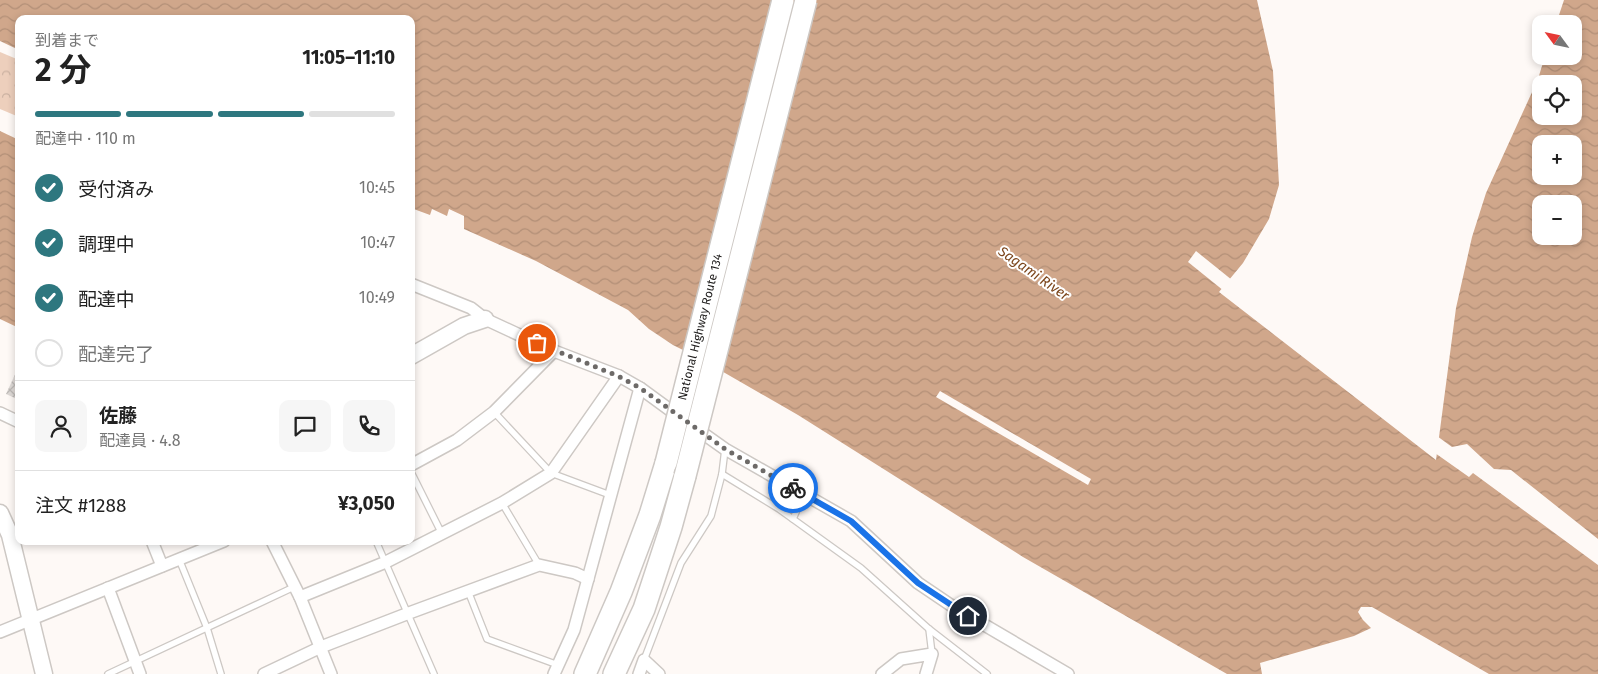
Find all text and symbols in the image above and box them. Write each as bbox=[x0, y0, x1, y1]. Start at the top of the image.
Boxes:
north arrow bbox=[1532, 15, 1582, 65]
map controls bbox=[1532, 15, 1582, 245]
text: 到着まで bbox=[35, 31, 99, 50]
text: 11:05–11:10 bbox=[302, 46, 395, 69]
text: 2 分 bbox=[35, 51, 91, 89]
button: locate bbox=[1532, 75, 1582, 125]
text: 配達中 · 110 m bbox=[35, 129, 136, 148]
button: + bbox=[1532, 135, 1582, 185]
icon: check bbox=[35, 174, 63, 202]
text: 受付済み bbox=[78, 178, 154, 201]
text: 10:45 bbox=[359, 178, 395, 197]
button: − bbox=[1532, 195, 1582, 245]
icon: check bbox=[35, 229, 63, 257]
text: 調理中 bbox=[78, 233, 135, 256]
text: 10:47 bbox=[360, 233, 395, 252]
water label: Sagami River bbox=[994, 242, 1073, 304]
street label: National Highway Route 134 bbox=[675, 252, 725, 402]
icon: check bbox=[35, 284, 63, 312]
text: 配達中 bbox=[78, 288, 135, 311]
text: 10:49 bbox=[359, 288, 395, 307]
pin bbox=[516, 322, 558, 364]
icon: bag bbox=[523, 329, 551, 357]
text: 配達完了 bbox=[78, 343, 154, 366]
button: person bbox=[35, 400, 87, 452]
button: chat bbox=[279, 400, 331, 452]
button: phone bbox=[343, 400, 395, 452]
text: 佐藤 bbox=[99, 404, 137, 427]
text: 配達員 · 4.8 bbox=[99, 431, 181, 450]
courier bbox=[768, 463, 818, 513]
icon: bike bbox=[779, 474, 807, 502]
text: ¥3,050 bbox=[338, 492, 395, 515]
text: 注文 #1288 bbox=[35, 494, 126, 517]
pin bbox=[947, 595, 989, 637]
icon: home bbox=[954, 602, 982, 630]

